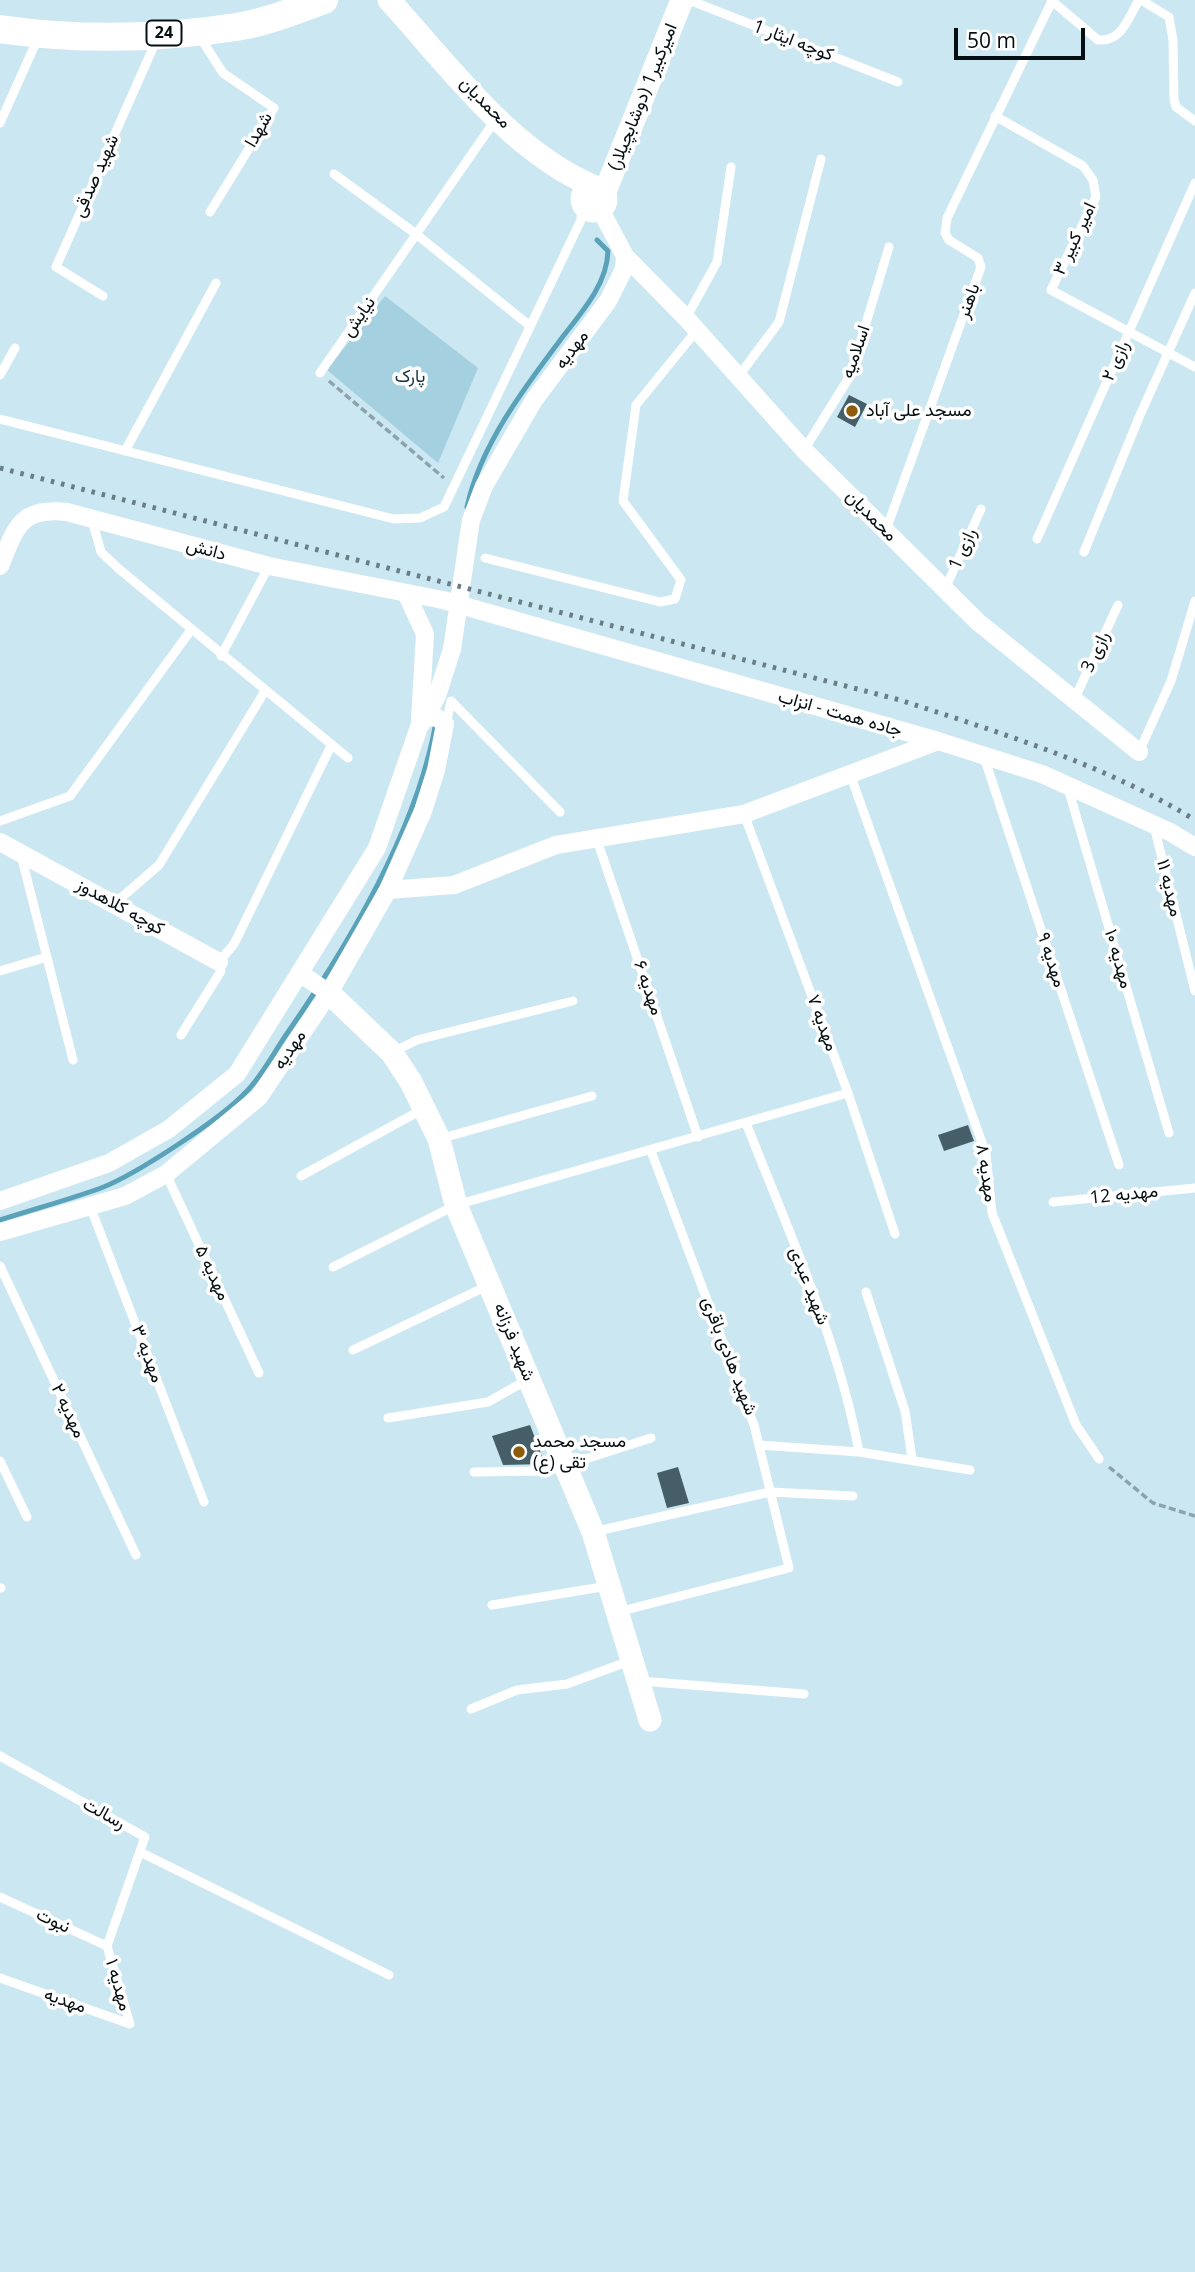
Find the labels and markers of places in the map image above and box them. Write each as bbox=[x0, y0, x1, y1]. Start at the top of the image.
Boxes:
place label: مسجد علی آباد bbox=[866, 400, 972, 422]
marker: مسجد علی آباد bbox=[844, 403, 860, 419]
place label: مسجد محمد تقی (ع) bbox=[533, 1431, 626, 1474]
marker: مسجد محمد تقی (ع) bbox=[511, 1444, 527, 1460]

